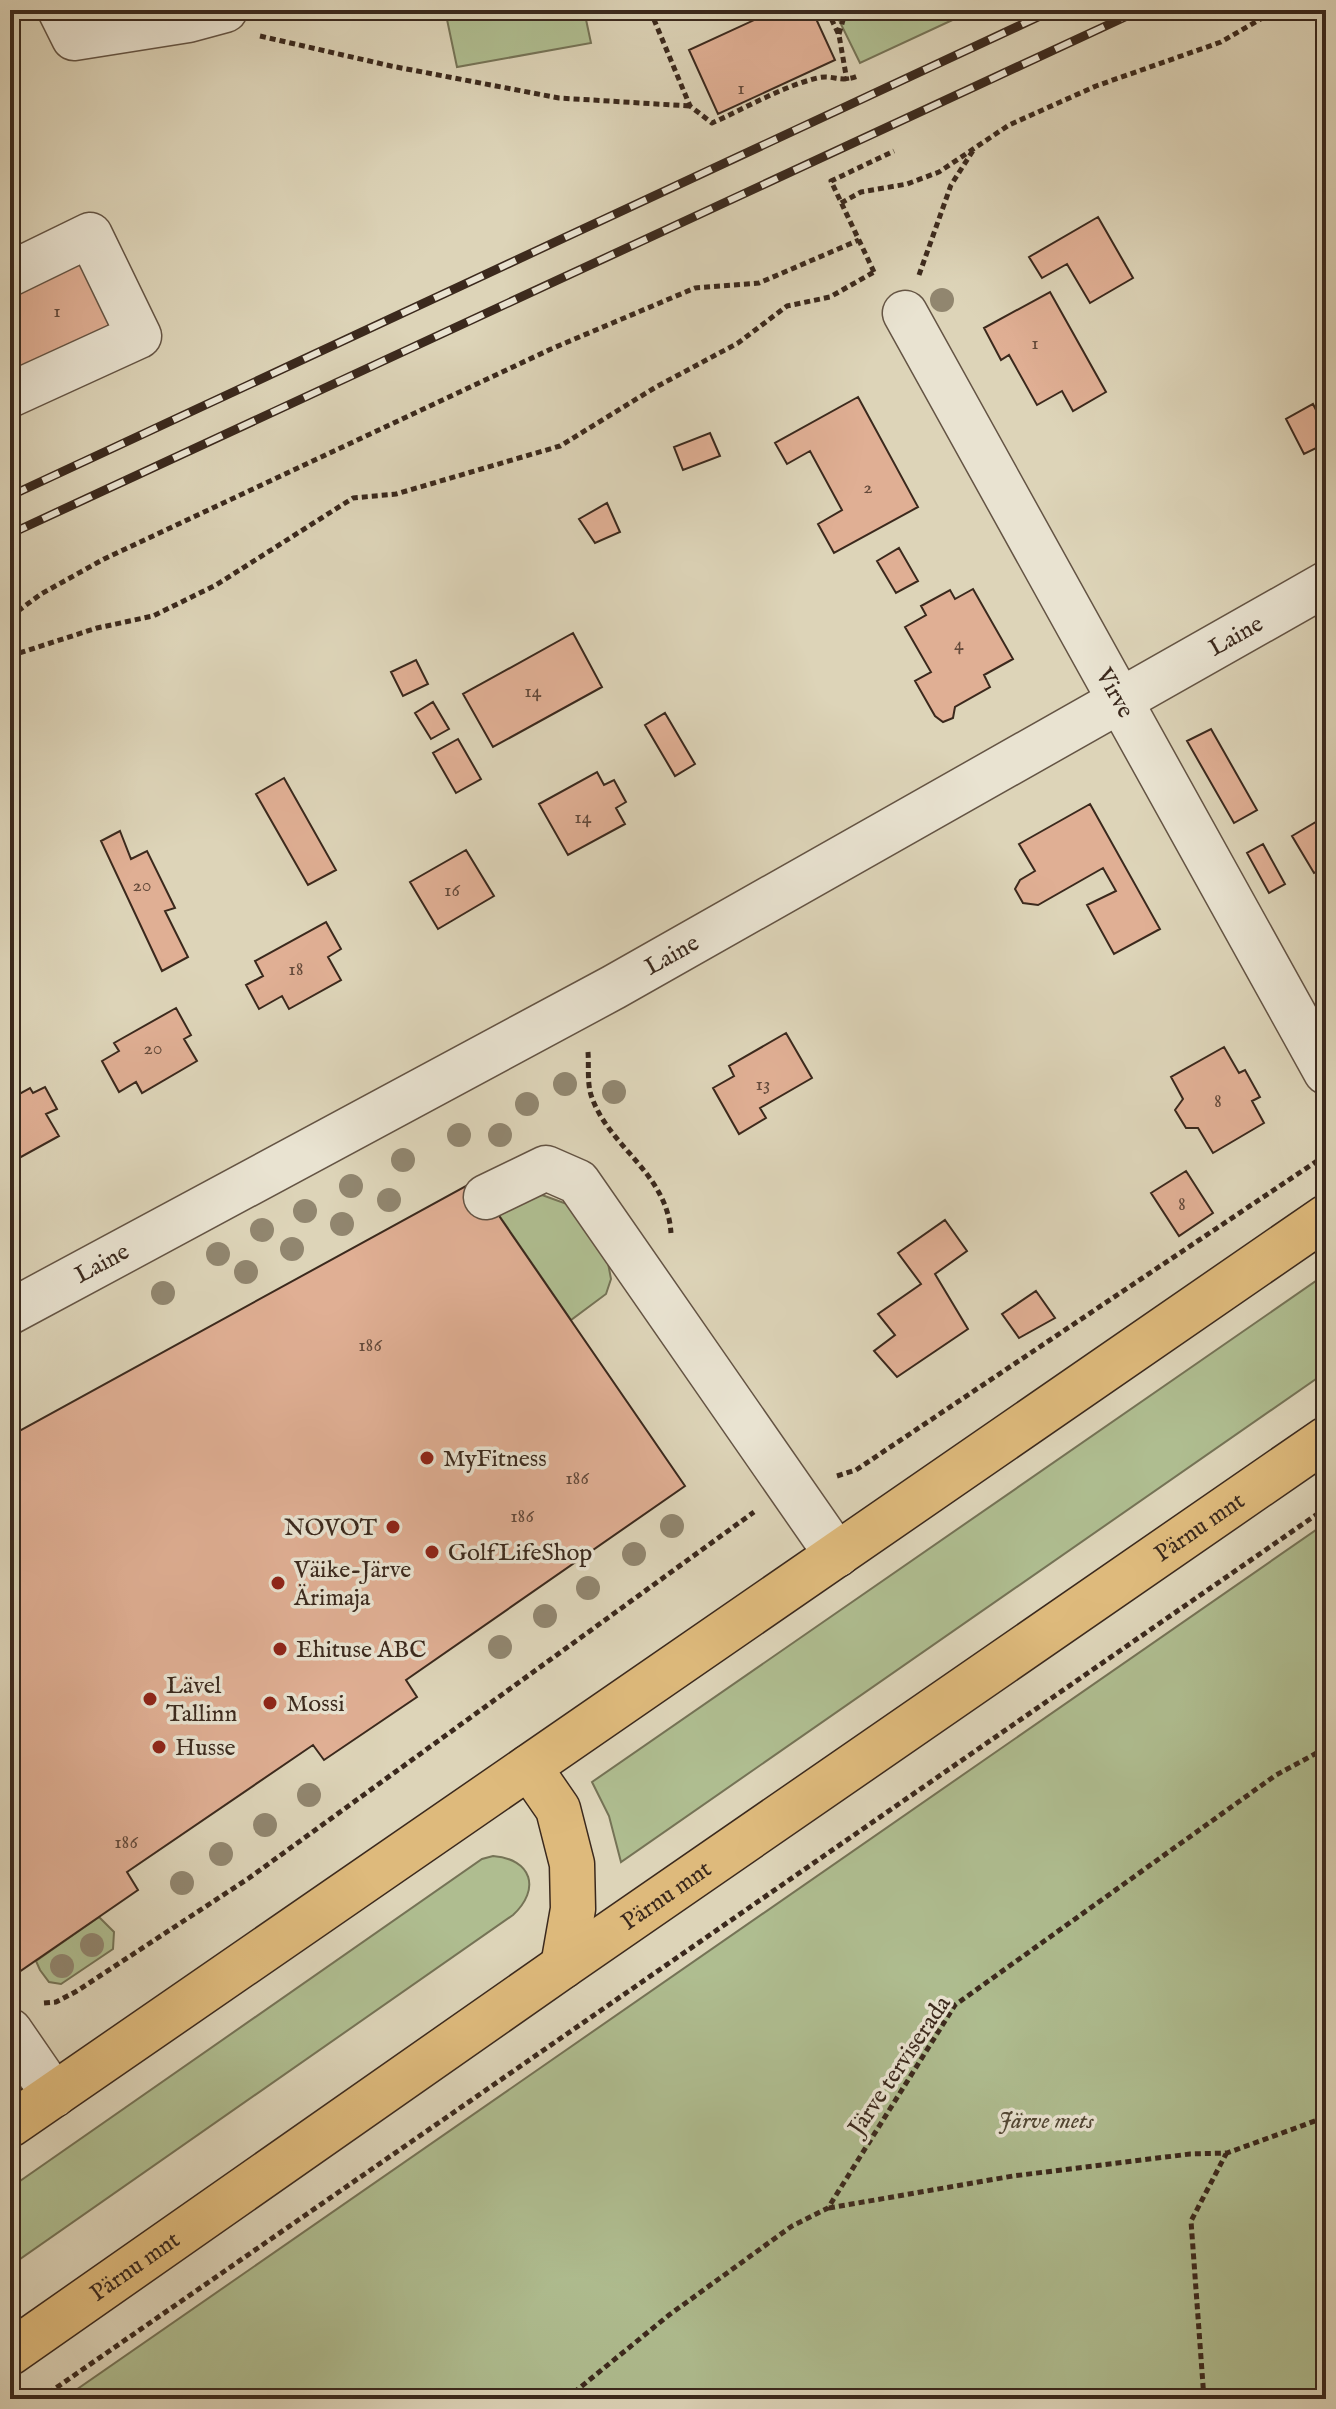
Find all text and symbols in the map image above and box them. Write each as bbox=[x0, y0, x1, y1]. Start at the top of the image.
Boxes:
house number: 1 bbox=[737, 76, 745, 101]
house number: 1 bbox=[53, 299, 61, 324]
house number: 1 bbox=[1031, 331, 1039, 356]
house number: 2 bbox=[863, 475, 873, 500]
street label: Laine bbox=[1203, 609, 1269, 664]
house number: 4 bbox=[954, 632, 964, 657]
street label: Virve bbox=[1087, 662, 1140, 724]
house number: 14 bbox=[524, 679, 542, 704]
house number: 14 bbox=[574, 805, 592, 830]
house number: 20 bbox=[132, 873, 152, 898]
house number: 16 bbox=[444, 878, 461, 903]
street label: Laine bbox=[640, 928, 705, 983]
house number: 18 bbox=[288, 957, 304, 982]
house number: 20 bbox=[143, 1036, 163, 1061]
house number: 13 bbox=[756, 1072, 770, 1097]
house number: 8 bbox=[1214, 1089, 1222, 1114]
house number: 8 bbox=[1178, 1192, 1186, 1217]
street label: Laine bbox=[70, 1237, 135, 1291]
house number: 186 bbox=[358, 1333, 382, 1358]
place label: MyFitness bbox=[443, 1444, 547, 1475]
marker: MyFitness bbox=[418, 1449, 436, 1467]
house number: 186 bbox=[565, 1466, 589, 1491]
street label: Pärnu mnt bbox=[1149, 1486, 1251, 1570]
house number: 186 bbox=[510, 1504, 534, 1529]
place label: NOVOT bbox=[284, 1513, 378, 1544]
marker: NOVOT bbox=[384, 1518, 402, 1536]
place label: GolfLifeShop bbox=[448, 1538, 592, 1569]
marker: GolfLifeShop bbox=[423, 1543, 441, 1561]
place label: Väike-Järve Ärimaja bbox=[293, 1555, 411, 1614]
marker: Väike-Järve Ärimaja bbox=[269, 1574, 287, 1592]
place label: Ehituse ABC bbox=[296, 1635, 426, 1666]
marker: Ehituse ABC bbox=[271, 1640, 289, 1658]
place label: Lävel Tallinn bbox=[166, 1671, 237, 1730]
place label: Mossi bbox=[286, 1689, 345, 1720]
marker: Lävel Tallinn bbox=[141, 1690, 159, 1708]
marker: Mossi bbox=[261, 1694, 279, 1712]
place label: Husse bbox=[175, 1733, 236, 1764]
marker: Husse bbox=[150, 1738, 168, 1756]
house number: 186 bbox=[114, 1830, 138, 1855]
street label: Pärnu mnt bbox=[616, 1854, 718, 1938]
street label: Järve terviserada bbox=[840, 1989, 959, 2144]
park label: Järve mets bbox=[998, 2106, 1095, 2137]
street label: Pärnu mnt bbox=[84, 2225, 186, 2309]

